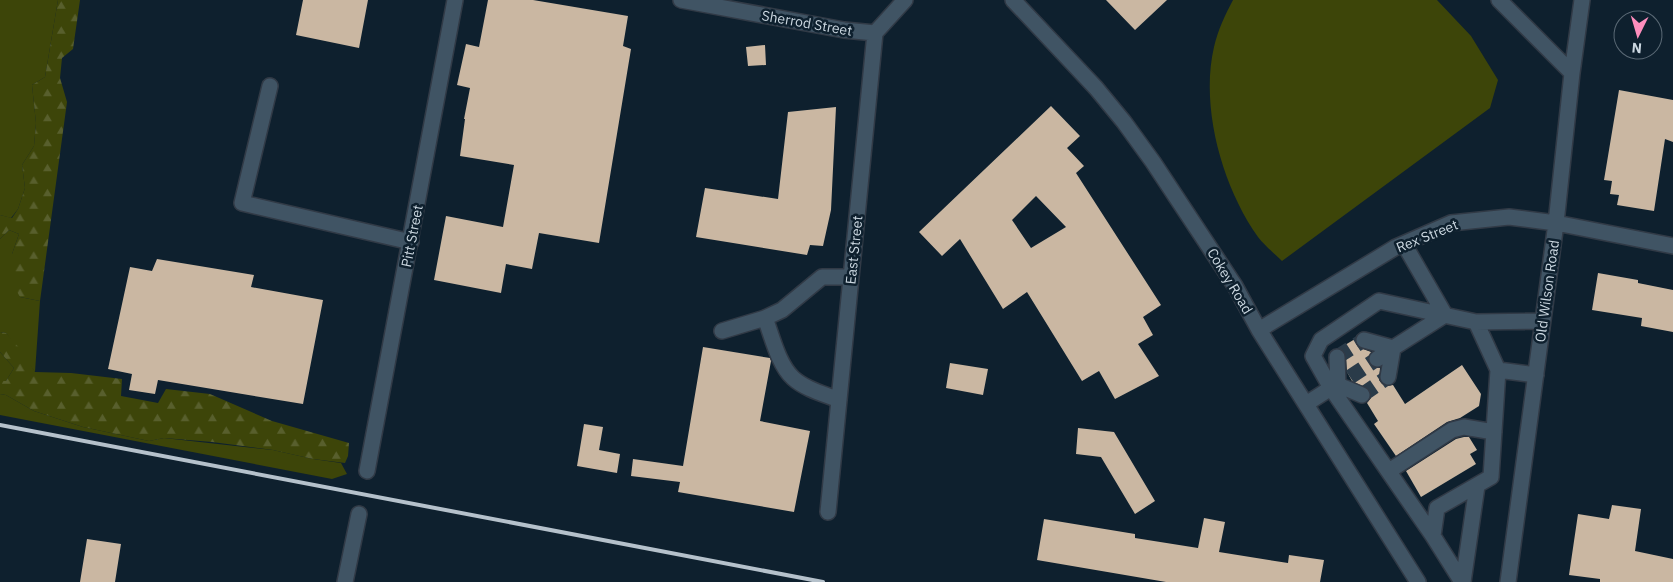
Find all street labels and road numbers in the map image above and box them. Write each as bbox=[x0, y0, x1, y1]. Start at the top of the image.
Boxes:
street label: Sherrod Street bbox=[760, 6, 854, 40]
street label: Pitt Street bbox=[397, 203, 427, 269]
street label: East Street bbox=[841, 215, 867, 285]
street label: Rex Street bbox=[1393, 215, 1461, 257]
street label: Old Wilson Road bbox=[1531, 239, 1563, 343]
street label: Cokey Road bbox=[1203, 245, 1257, 317]

